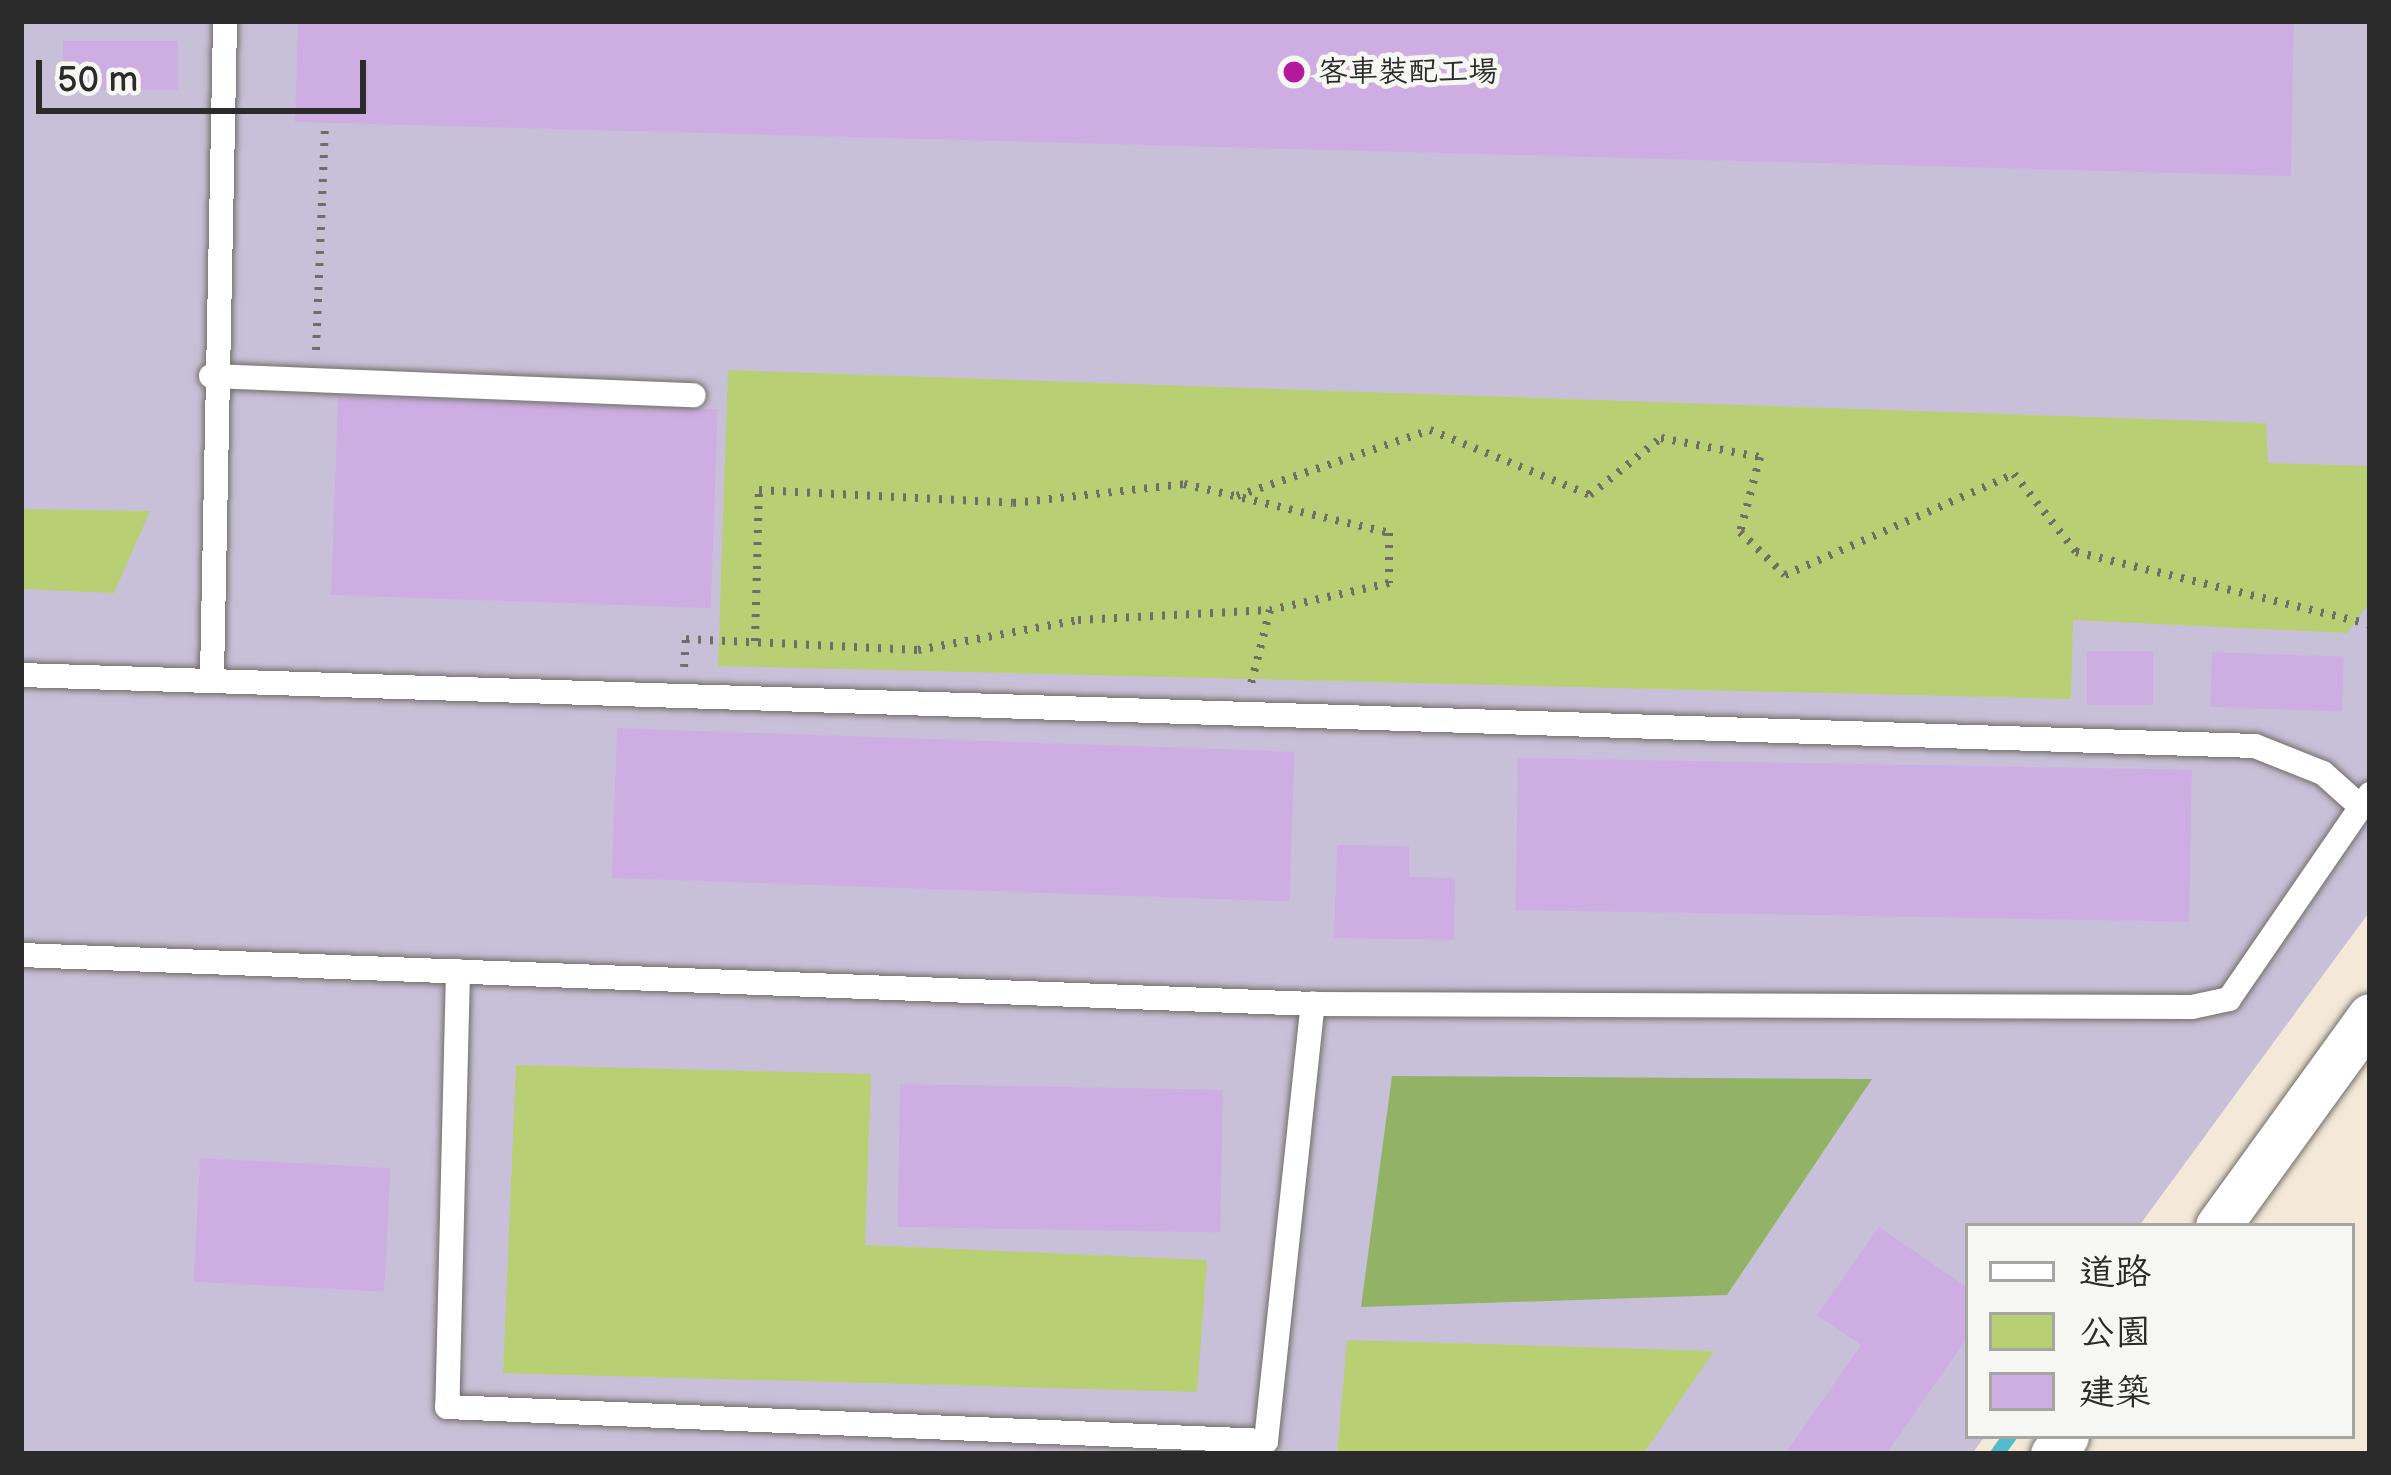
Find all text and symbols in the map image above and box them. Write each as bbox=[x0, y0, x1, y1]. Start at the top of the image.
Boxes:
scale bar bbox=[42, 36, 372, 110]
place label: 客車裝配工場 bbox=[1318, 54, 1498, 90]
text: 50 m bbox=[57, 59, 138, 102]
marker: 客車裝配工場 bbox=[1281, 59, 1307, 85]
legend bbox=[1965, 1223, 2355, 1439]
text: 道路 bbox=[2079, 1252, 2151, 1295]
text: 公園 bbox=[2079, 1312, 2151, 1355]
text: 建築 bbox=[2079, 1372, 2151, 1415]

